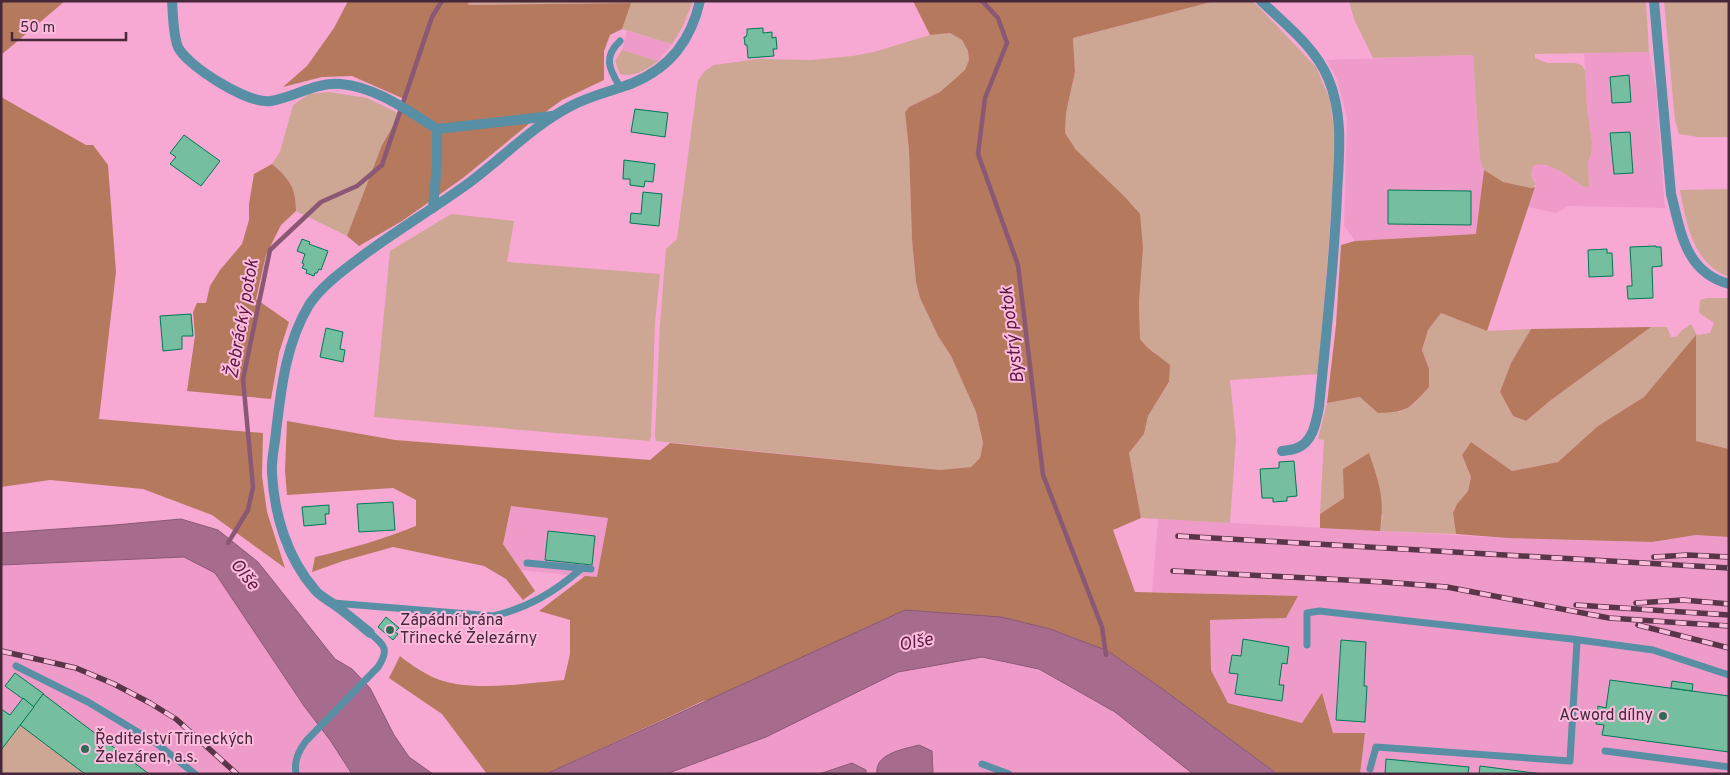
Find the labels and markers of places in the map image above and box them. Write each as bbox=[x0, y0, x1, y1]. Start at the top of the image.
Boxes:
place label: Zápádní brána Třinecké Železárny bbox=[400, 611, 537, 649]
marker: Zápádní brána Třinecké Železárny bbox=[384, 624, 396, 636]
place label: ACword dílny bbox=[1559, 706, 1653, 726]
marker: ACword dílny bbox=[1657, 710, 1669, 722]
place label: Ředitelství Třineckých Železáren, a.s. bbox=[95, 728, 253, 768]
marker: Ředitelství Třineckých Železáren, a.s. bbox=[79, 743, 91, 755]

